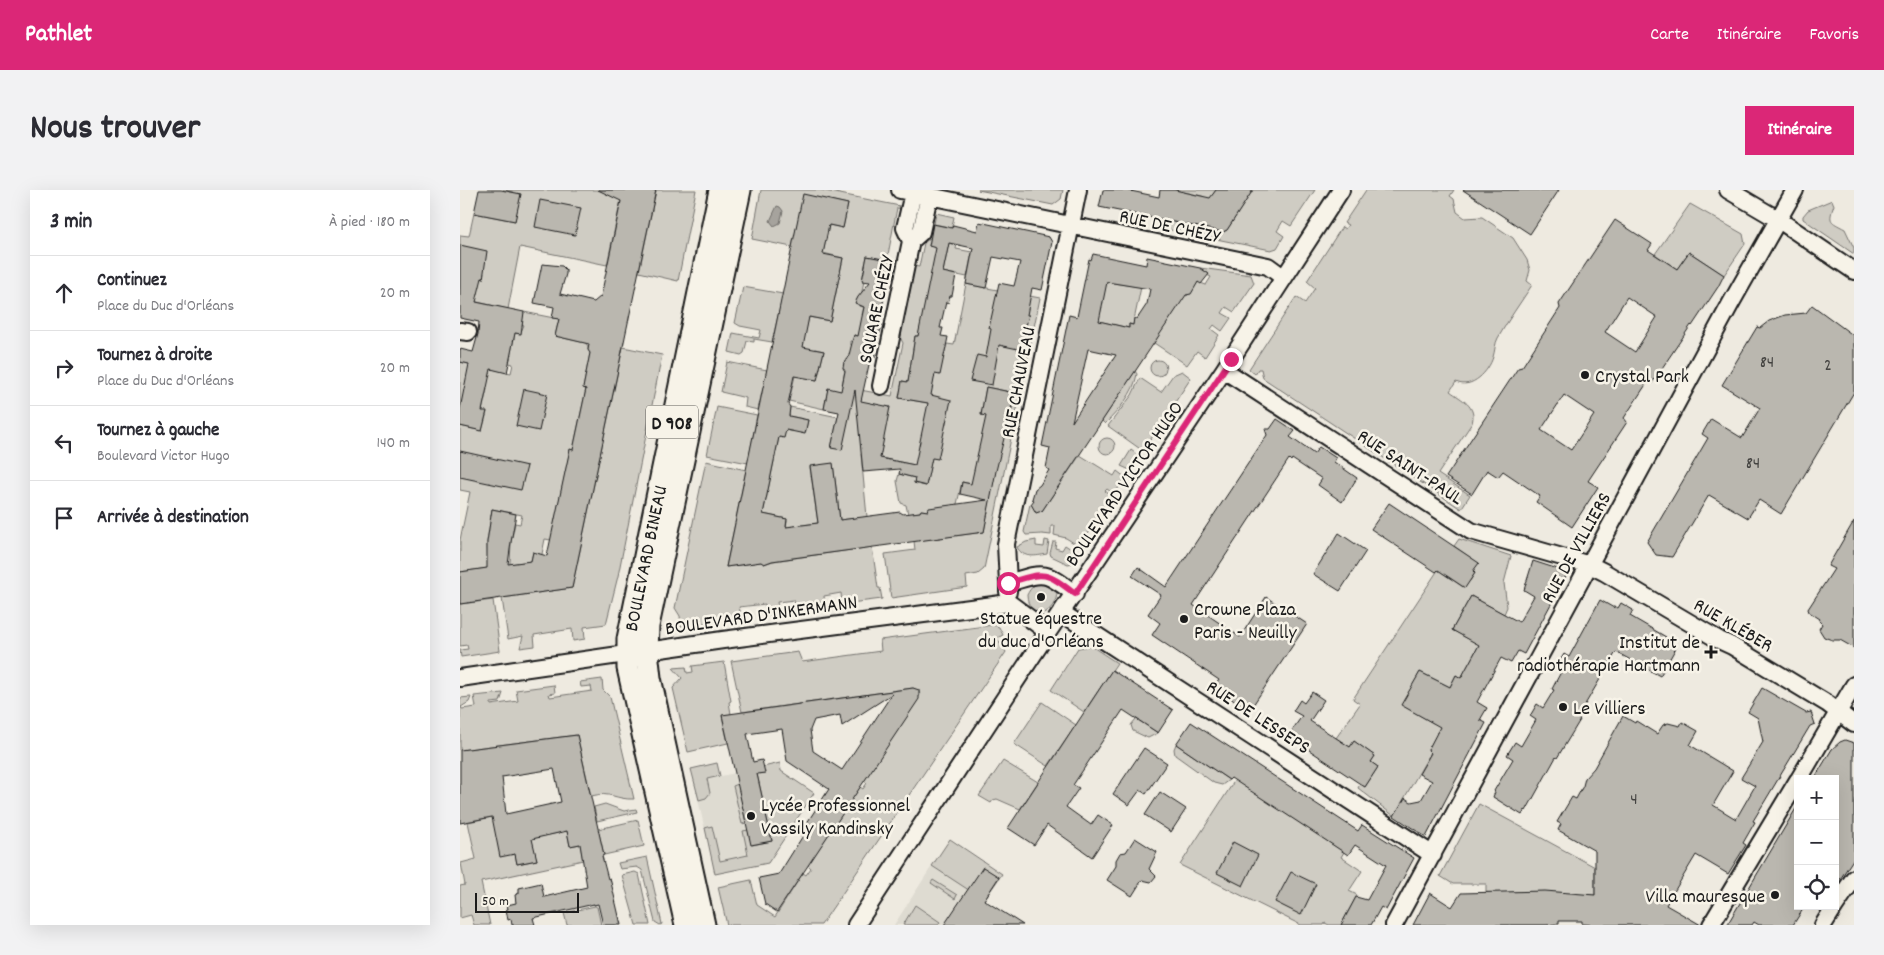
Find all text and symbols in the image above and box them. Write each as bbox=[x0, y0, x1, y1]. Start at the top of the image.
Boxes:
text: Pathlet bbox=[25, 18, 92, 52]
text: Carte bbox=[1650, 23, 1689, 48]
text: Itinéraire bbox=[1717, 23, 1781, 48]
text: Favoris bbox=[1809, 23, 1859, 48]
text: Nous trouver bbox=[30, 105, 200, 155]
button: Itinéraire bbox=[1745, 106, 1854, 155]
street label: RUE DE CHÉZY bbox=[1116, 204, 1223, 252]
text: 3 min bbox=[50, 208, 92, 238]
text: À pied · 180 m bbox=[329, 211, 410, 234]
street label: SQUARE CHÉZY bbox=[853, 252, 903, 366]
text: Continuez bbox=[97, 268, 167, 295]
icon: ahead bbox=[50, 279, 78, 307]
text: 20 m bbox=[380, 282, 410, 305]
text: Place du Duc d'Orléans bbox=[97, 295, 234, 318]
street label: RUE CHAUVEAU bbox=[995, 324, 1044, 441]
text: Tournez à droite bbox=[97, 343, 212, 370]
route end bbox=[1220, 348, 1243, 371]
house number: 84 bbox=[1760, 351, 1774, 376]
icon: right bbox=[50, 354, 78, 382]
house number: 2 bbox=[1824, 354, 1832, 379]
text: 20 m bbox=[380, 357, 410, 380]
place label: Crystal Park bbox=[1595, 364, 1689, 392]
marker: Crystal Park bbox=[1579, 369, 1591, 381]
text: Place du Duc d'Orléans bbox=[97, 370, 234, 393]
street label: BOULEVARD VICTOR HUGO bbox=[1060, 396, 1191, 573]
road number: D 908 bbox=[646, 406, 698, 438]
text: Tournez à gauche bbox=[97, 418, 219, 445]
street label: RUE SAINT-PAUL bbox=[1351, 424, 1468, 513]
icon: left bbox=[50, 429, 78, 457]
text: 140 m bbox=[376, 432, 410, 455]
text: Boulevard Victor Hugo bbox=[97, 445, 230, 468]
house number: 84 bbox=[1746, 452, 1760, 477]
street label: BOULEVARD BINEAU bbox=[619, 483, 676, 634]
street label: RUE DE VILLIERS bbox=[1536, 488, 1620, 609]
icon: arrive bbox=[50, 504, 78, 532]
text: Arrivée à destination bbox=[97, 505, 249, 532]
route start bbox=[997, 572, 1020, 595]
street label: BOULEVARD D'INKERMANN bbox=[663, 590, 859, 644]
marker: Statue équestre du duc d'Orléans bbox=[1035, 591, 1047, 603]
street label: RUE KLÉBER bbox=[1687, 593, 1778, 661]
place label: Crowne Plaza Paris - Neuilly bbox=[1194, 597, 1297, 648]
place label: Statue équestre du duc d'Orléans bbox=[978, 606, 1104, 657]
marker: Crowne Plaza Paris - Neuilly bbox=[1178, 613, 1190, 625]
place label: Institut de radiothérapie Hartmann bbox=[1517, 630, 1700, 681]
marker: Institut de radiothérapie Hartmann bbox=[1704, 645, 1718, 659]
street label: RUE DE LESSEPS bbox=[1200, 674, 1315, 763]
place label: Le Villiers bbox=[1573, 696, 1646, 724]
marker: Le Villiers bbox=[1557, 701, 1569, 713]
map controls bbox=[1794, 775, 1839, 910]
button: + bbox=[1794, 775, 1839, 820]
house number: 4 bbox=[1630, 788, 1638, 813]
place label: Lycée Professionnel Vassily Kandinsky bbox=[761, 793, 910, 844]
marker: Lycée Professionnel Vassily Kandinsky bbox=[745, 810, 757, 822]
button: − bbox=[1794, 820, 1839, 865]
button: locate bbox=[1794, 865, 1839, 910]
place label: Villa mauresque bbox=[1646, 884, 1765, 912]
marker: Villa mauresque bbox=[1769, 889, 1781, 901]
scale bar bbox=[475, 890, 579, 913]
text: 50 m bbox=[482, 892, 509, 912]

